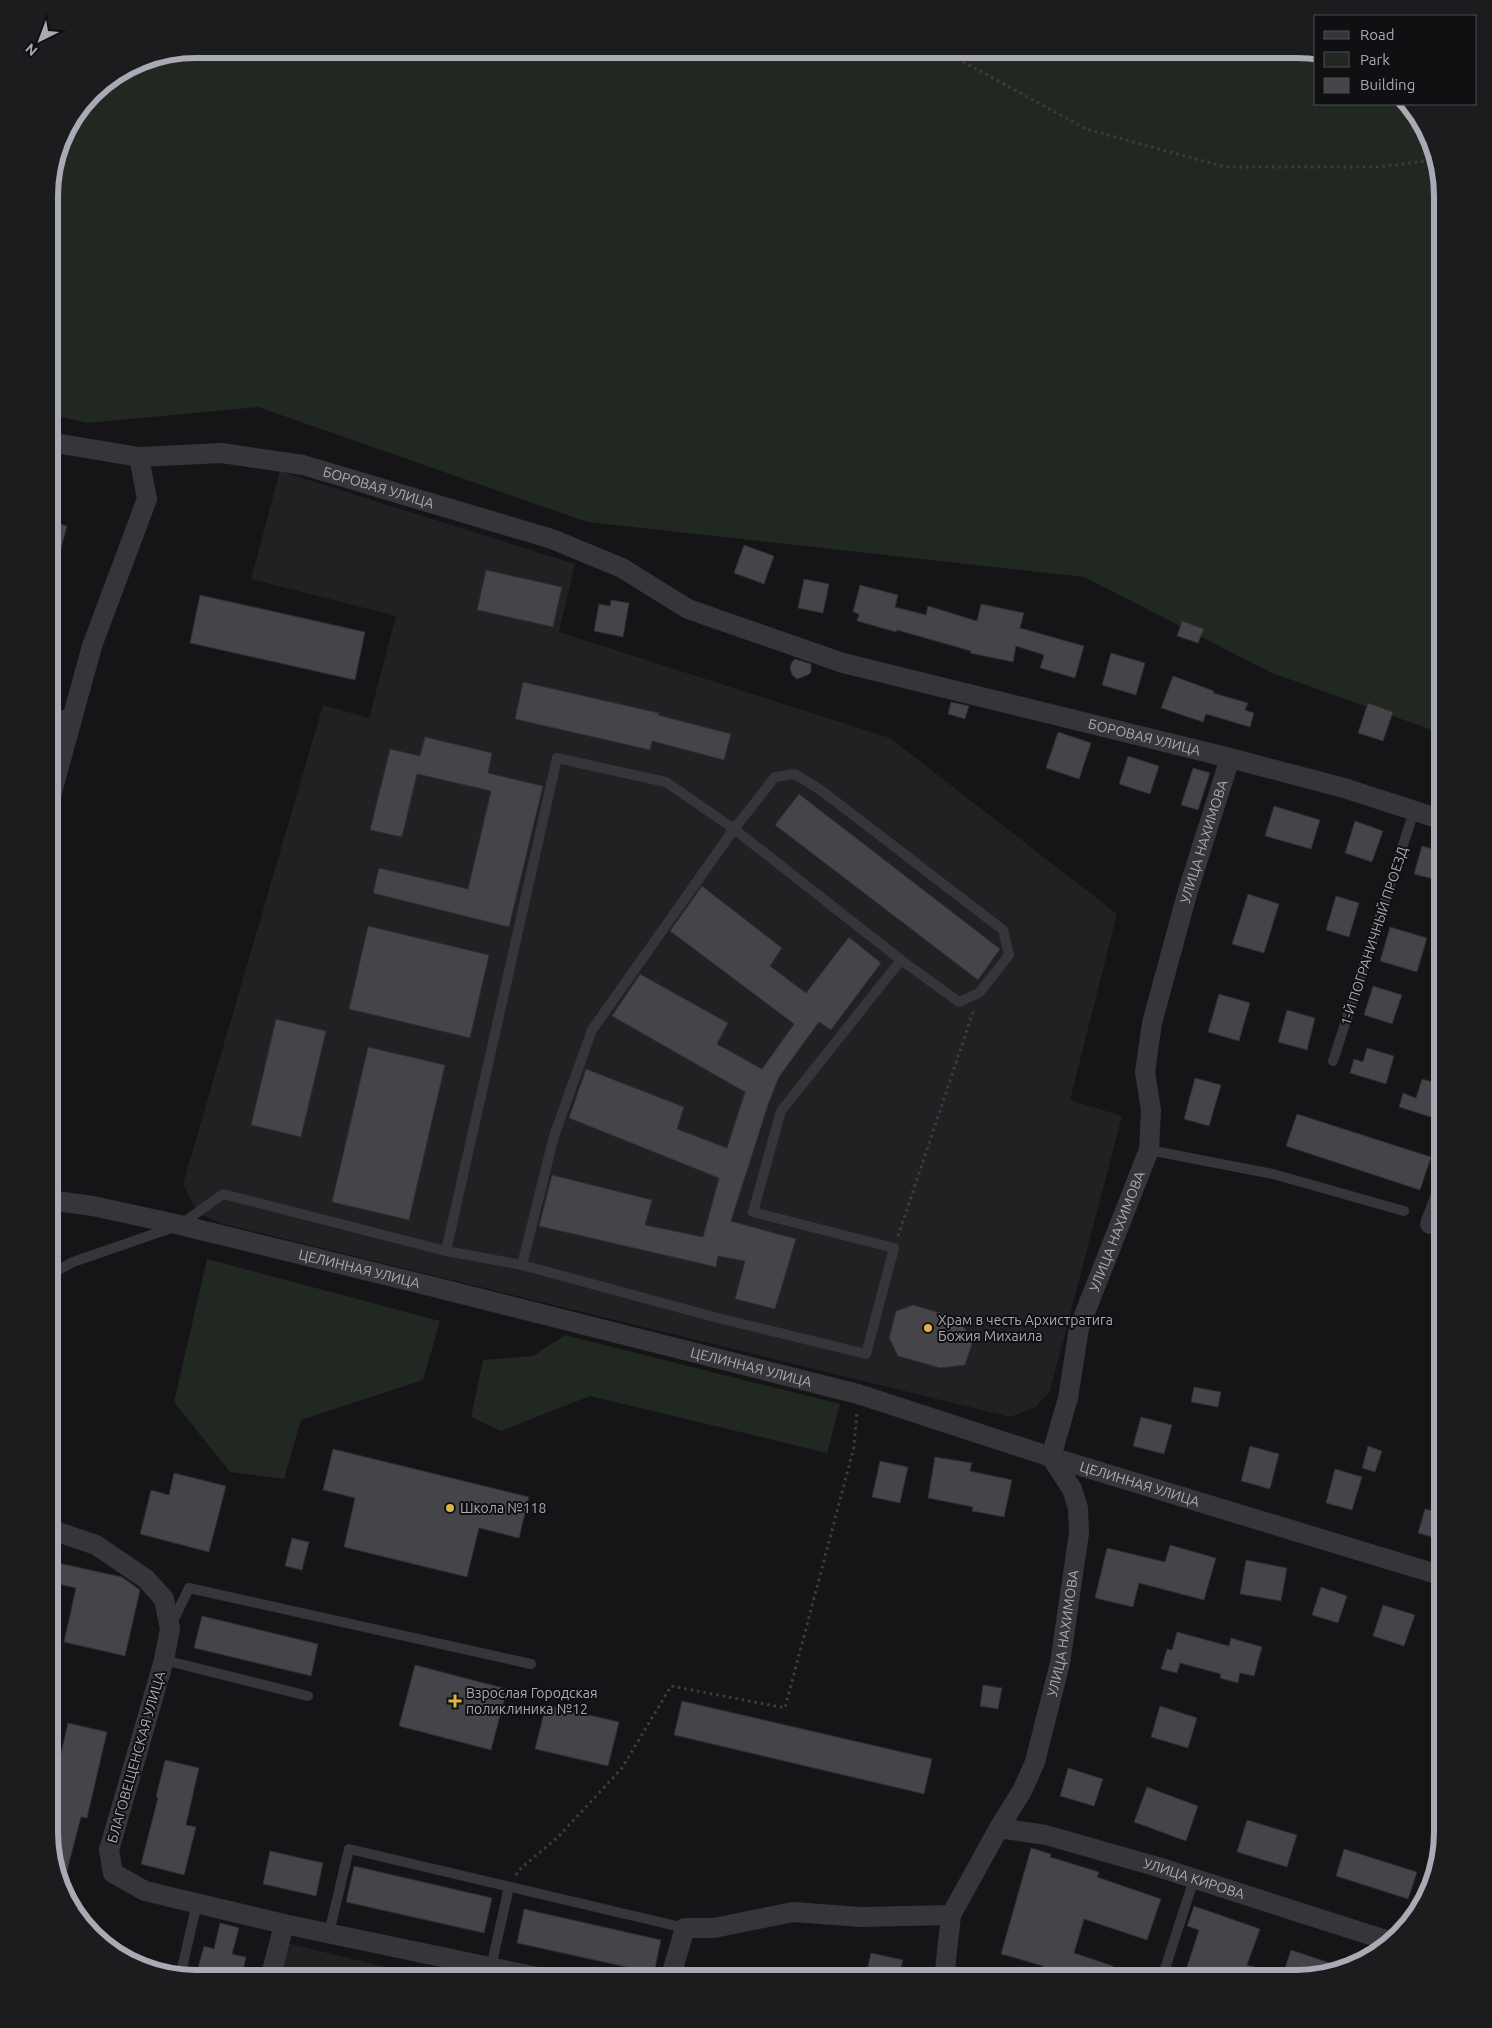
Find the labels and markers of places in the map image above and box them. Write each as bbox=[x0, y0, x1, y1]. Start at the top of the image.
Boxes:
place label: Храм в честь Архистратига Божия Михаила bbox=[938, 1312, 1113, 1344]
marker: Храм в честь Архистратига Божия Михаила bbox=[922, 1322, 934, 1334]
place label: Школа №118 bbox=[460, 1500, 547, 1516]
marker: Школа №118 bbox=[444, 1502, 456, 1514]
place label: Взрослая Городская поликлиника №12 bbox=[466, 1685, 598, 1717]
marker: Взрослая Городская поликлиника №12 bbox=[448, 1694, 462, 1708]

